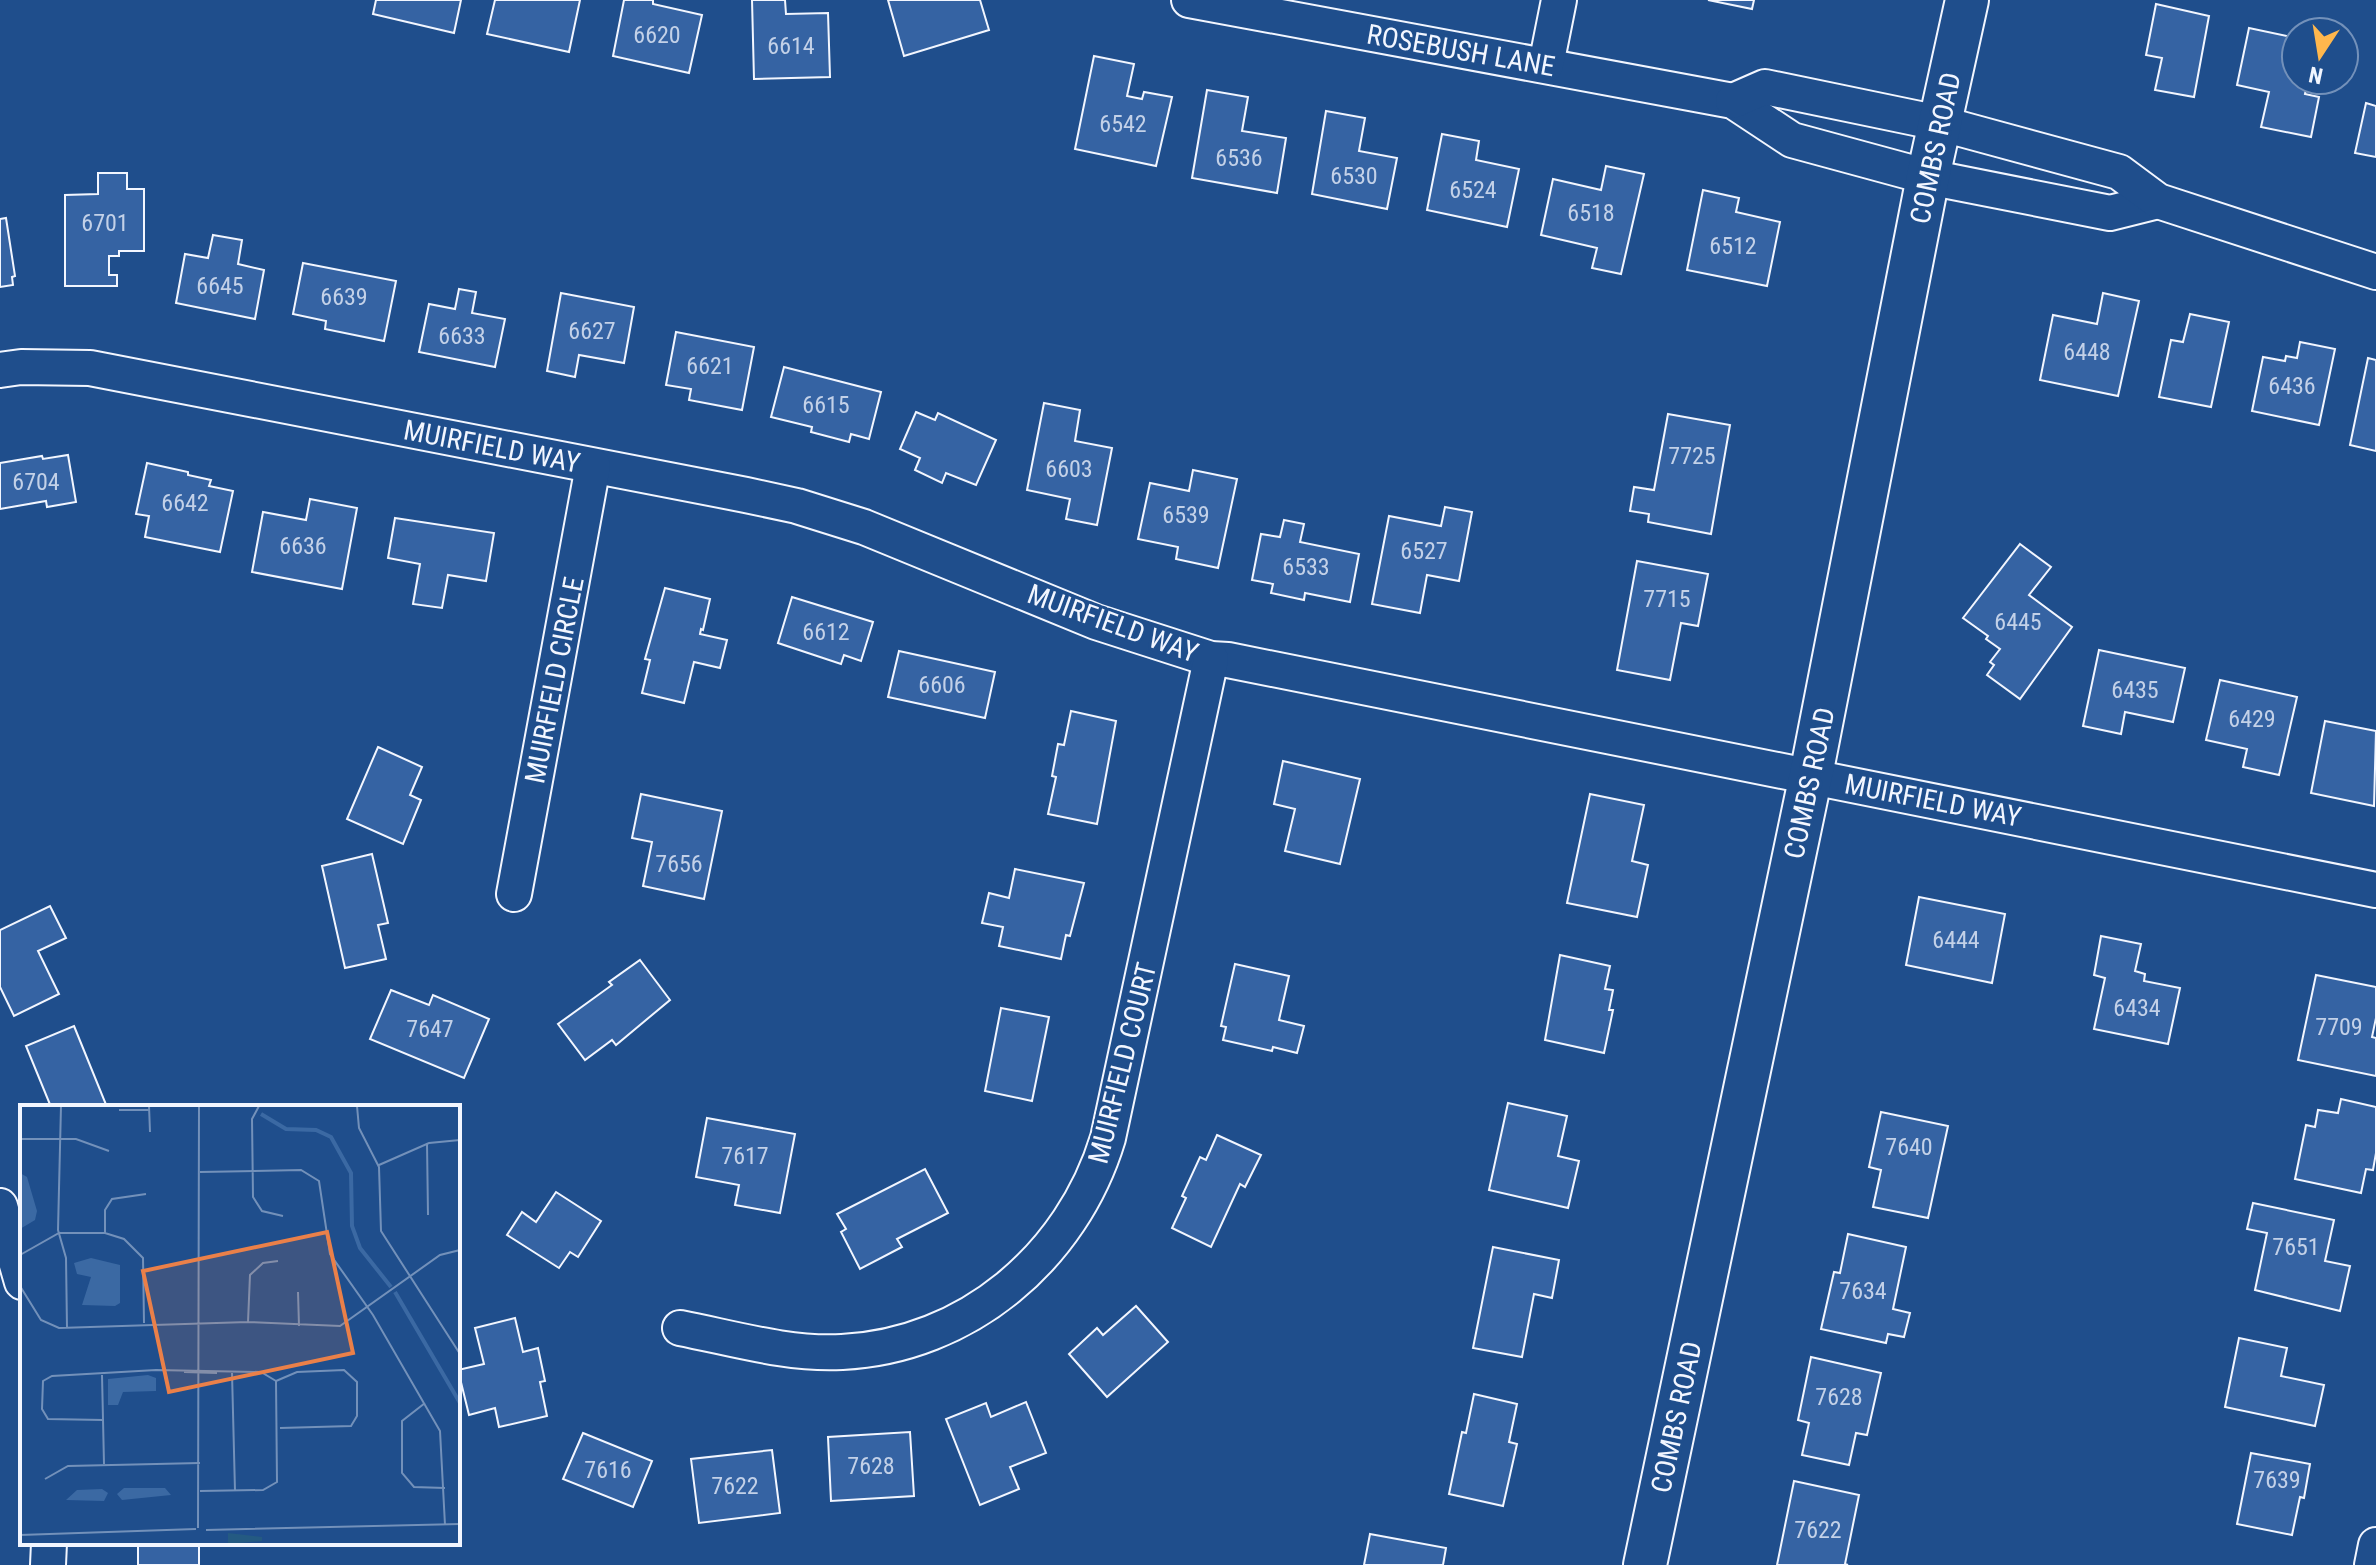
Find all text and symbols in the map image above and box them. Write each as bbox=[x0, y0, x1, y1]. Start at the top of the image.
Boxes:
north arrow bbox=[2280, 16, 2360, 96]
street label: ROSEBUSH LANE bbox=[1364, 18, 1558, 83]
house number: 6620 bbox=[633, 21, 681, 49]
house number: 6614 bbox=[767, 32, 815, 60]
text: N bbox=[2307, 61, 2325, 89]
street label: COMBS ROAD bbox=[1903, 70, 1968, 227]
house number: 6542 bbox=[1099, 110, 1147, 138]
house number: 6536 bbox=[1215, 144, 1263, 172]
house number: 6530 bbox=[1330, 162, 1378, 190]
house number: 6524 bbox=[1449, 176, 1497, 204]
house number: 6518 bbox=[1567, 199, 1615, 227]
house number: 6701 bbox=[81, 209, 129, 237]
house number: 6512 bbox=[1709, 232, 1757, 260]
house number: 6645 bbox=[196, 272, 244, 300]
house number: 6639 bbox=[320, 283, 368, 311]
house number: 6627 bbox=[568, 317, 616, 345]
house number: 6633 bbox=[438, 322, 486, 350]
house number: 6448 bbox=[2063, 338, 2111, 366]
house number: 6621 bbox=[686, 352, 734, 380]
house number: 6436 bbox=[2268, 372, 2316, 400]
house number: 6615 bbox=[802, 391, 850, 419]
street label: MUIRFIELD WAY bbox=[401, 413, 583, 480]
house number: 7725 bbox=[1668, 442, 1716, 470]
house number: 6603 bbox=[1045, 455, 1093, 483]
house number: 6704 bbox=[12, 468, 60, 496]
house number: 6642 bbox=[161, 489, 209, 517]
house number: 6539 bbox=[1162, 501, 1210, 529]
house number: 6636 bbox=[279, 532, 327, 560]
house number: 6527 bbox=[1400, 537, 1448, 565]
house number: 6533 bbox=[1282, 553, 1330, 581]
street label: MUIRFIELD CIRCLE bbox=[518, 574, 591, 786]
street label: MUIRFIELD WAY bbox=[1023, 577, 1203, 670]
house number: 7715 bbox=[1643, 585, 1691, 613]
house number: 6445 bbox=[1994, 608, 2042, 636]
house number: 6612 bbox=[802, 618, 850, 646]
house number: 6606 bbox=[918, 671, 966, 699]
house number: 6435 bbox=[2111, 676, 2159, 704]
street label: COMBS ROAD bbox=[1777, 705, 1842, 862]
house number: 6429 bbox=[2228, 705, 2276, 733]
street label: MUIRFIELD WAY bbox=[1842, 767, 2024, 834]
house number: 7656 bbox=[655, 850, 703, 878]
house number: 6444 bbox=[1932, 926, 1980, 954]
street label: MUIRFIELD COURT bbox=[1082, 959, 1163, 1167]
house number: 6434 bbox=[2113, 994, 2161, 1022]
house number: 7709 bbox=[2315, 1013, 2363, 1041]
house number: 7647 bbox=[406, 1015, 454, 1043]
inset map bbox=[20, 1105, 460, 1545]
house number: 7640 bbox=[1885, 1133, 1933, 1161]
house number: 7617 bbox=[721, 1142, 769, 1170]
house number: 7651 bbox=[2272, 1233, 2320, 1261]
house number: 7634 bbox=[1839, 1277, 1887, 1305]
street label: COMBS ROAD bbox=[1644, 1339, 1709, 1496]
house number: 7628 bbox=[1815, 1383, 1863, 1411]
house number: 7628 bbox=[847, 1452, 895, 1480]
house number: 7616 bbox=[584, 1456, 632, 1484]
house number: 7639 bbox=[2253, 1466, 2301, 1494]
house number: 7622 bbox=[711, 1472, 759, 1500]
house number: 7622 bbox=[1794, 1516, 1842, 1544]

